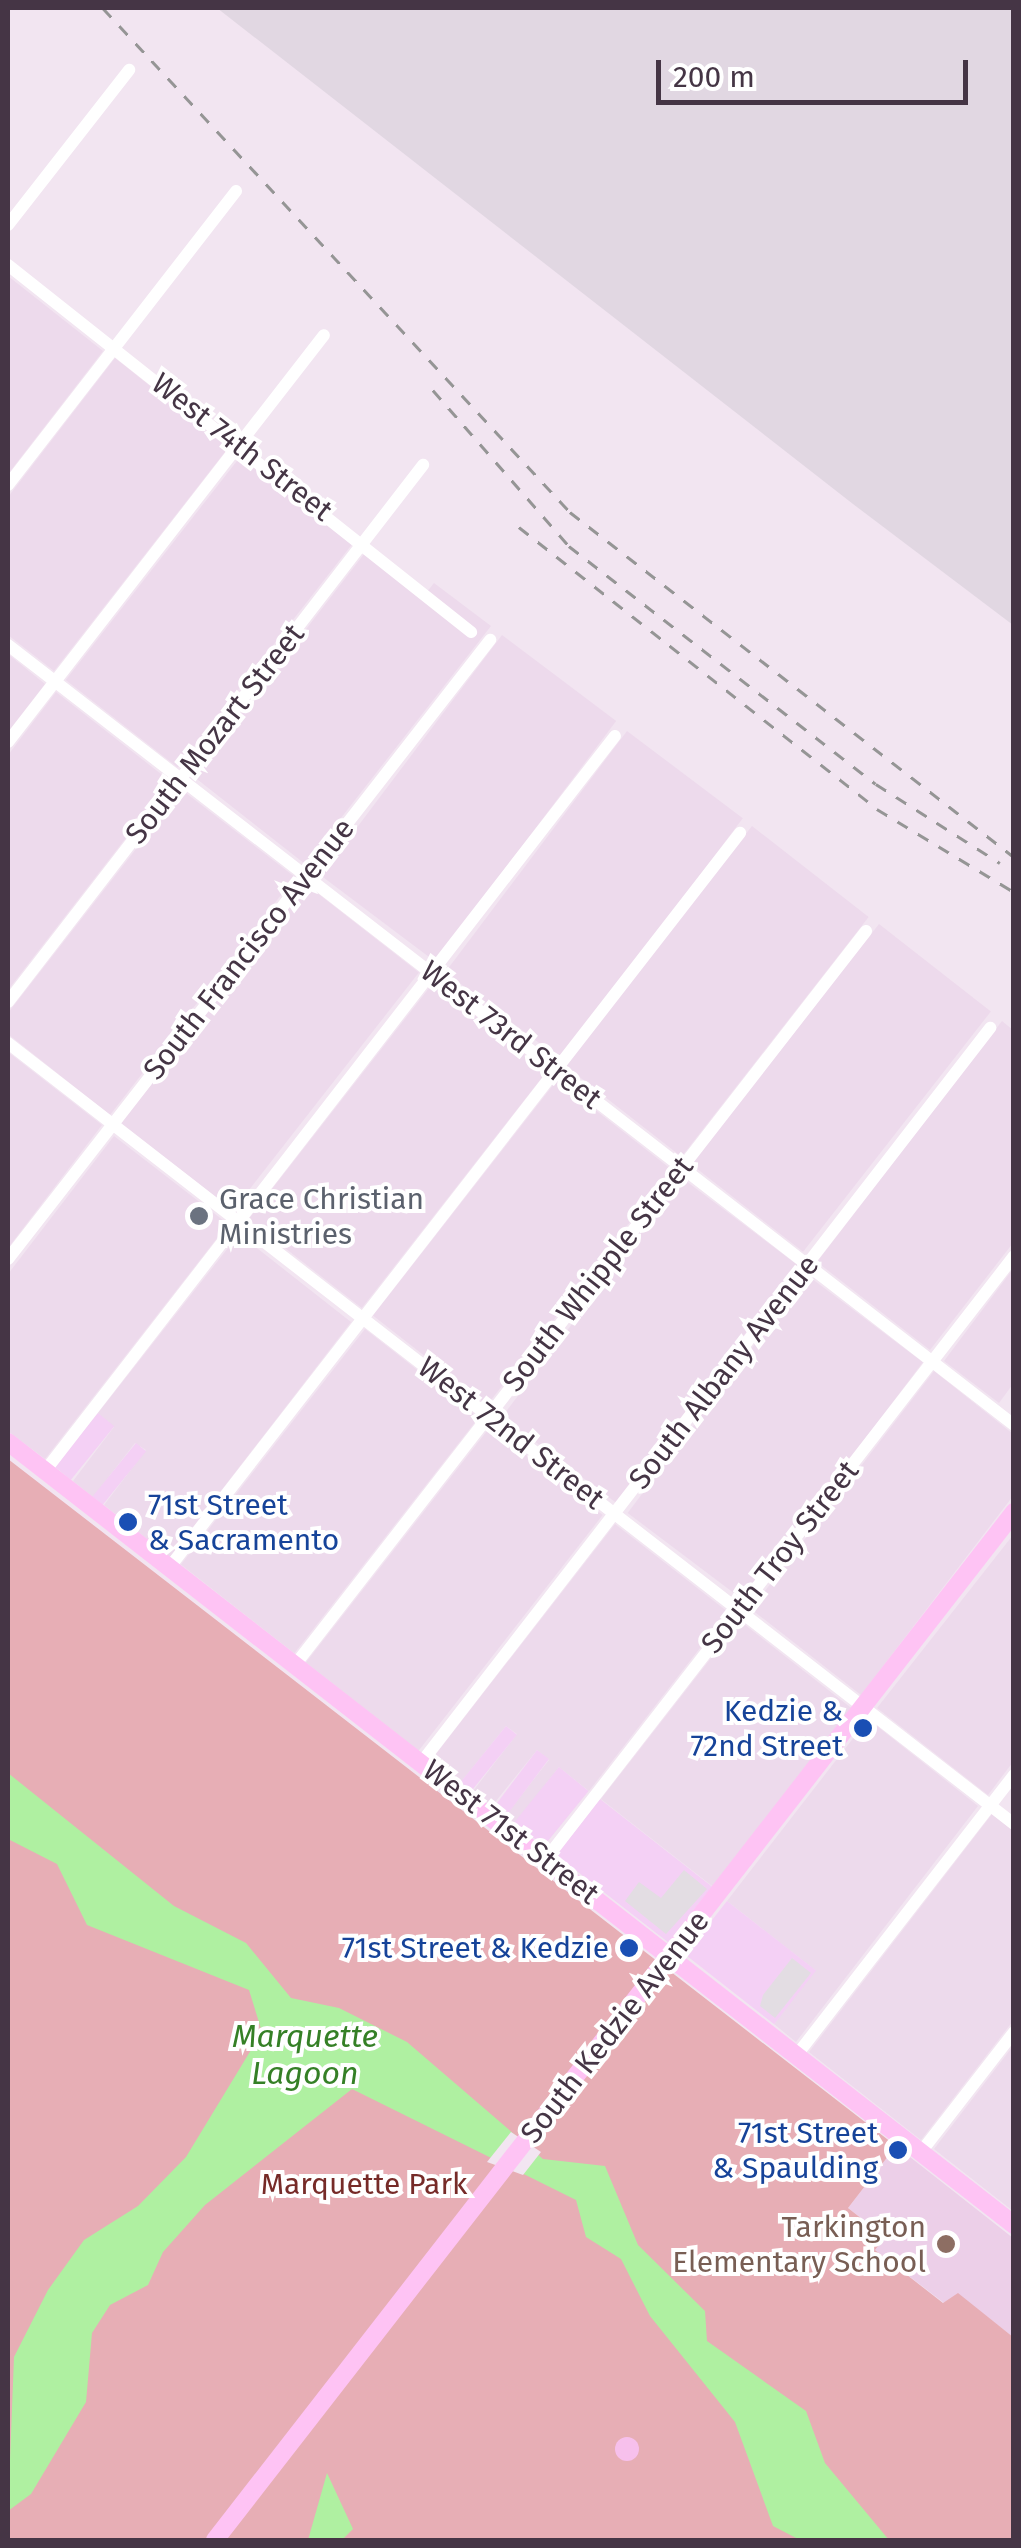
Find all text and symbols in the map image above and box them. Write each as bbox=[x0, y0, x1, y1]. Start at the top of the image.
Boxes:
scale bar bbox=[661, 40, 974, 102]
text: 200 m bbox=[673, 59, 755, 95]
street label: West 74th Street bbox=[144, 365, 340, 529]
street label: South Mozart Street bbox=[118, 617, 312, 851]
street label: South Francisco Avenue bbox=[136, 811, 362, 1087]
street label: West 73rd Street bbox=[413, 953, 609, 1117]
street label: South Whipple Street bbox=[495, 1149, 701, 1399]
place label: Grace Christian Ministries bbox=[219, 1181, 424, 1252]
marker: Grace Christian Ministries bbox=[188, 1205, 210, 1227]
street label: South Albany Avenue bbox=[621, 1248, 827, 1496]
street label: West 72nd Street bbox=[411, 1349, 611, 1517]
street label: South Troy Street bbox=[694, 1454, 866, 1660]
place label: 71st Street & Sacramento bbox=[148, 1487, 339, 1558]
marker: 71st Street & Sacramento bbox=[117, 1511, 139, 1533]
place label: Kedzie & 72nd Street bbox=[690, 1693, 843, 1764]
marker: Kedzie & 72nd Street bbox=[852, 1717, 874, 1739]
street label: West 71st Street bbox=[416, 1752, 606, 1912]
street label: South Kedzie Avenue bbox=[513, 1904, 717, 2150]
place label: 71st Street & Kedzie bbox=[342, 1930, 609, 1966]
marker: 71st Street & Kedzie bbox=[618, 1937, 640, 1959]
water label: Marquette Lagoon bbox=[232, 2018, 378, 2093]
place label: 71st Street & Spaulding bbox=[712, 2115, 878, 2186]
marker: 71st Street & Spaulding bbox=[887, 2139, 909, 2161]
park label: Marquette Park bbox=[261, 2166, 467, 2202]
place label: Tarkington Elementary School bbox=[672, 2209, 926, 2280]
marker: Tarkington Elementary School bbox=[935, 2233, 957, 2255]

